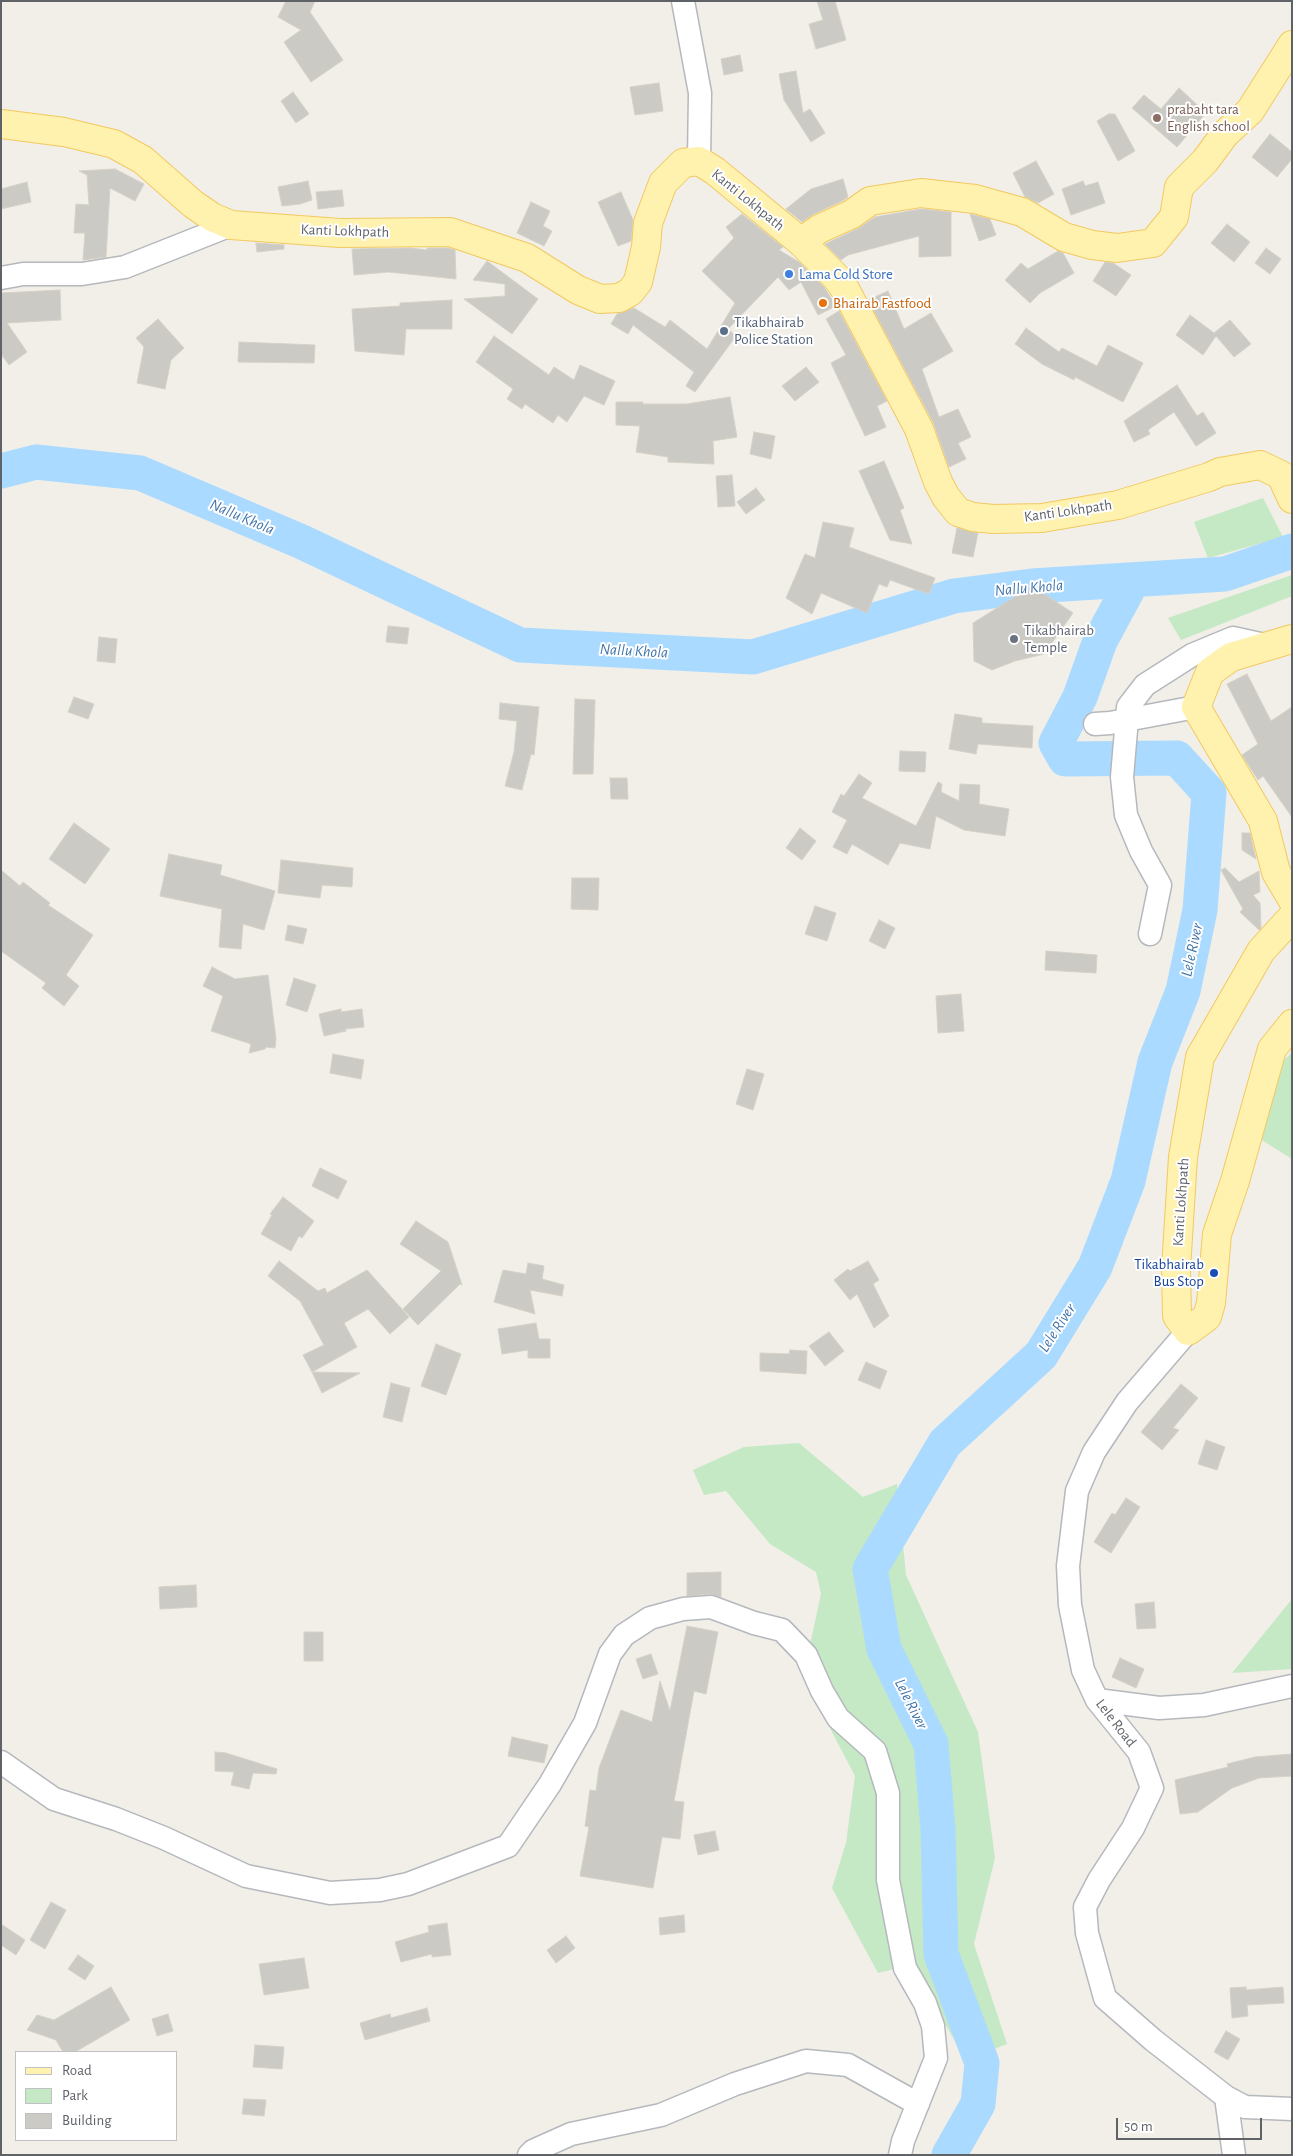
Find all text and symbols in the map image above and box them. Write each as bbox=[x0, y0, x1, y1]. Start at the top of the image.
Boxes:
place label: prabaht tara English school bbox=[1167, 100, 1250, 135]
marker: prabaht tara English school bbox=[1151, 112, 1163, 124]
street label: Kanti Lokhpath bbox=[708, 165, 788, 235]
street label: Kanti Lokhpath bbox=[300, 220, 390, 242]
place label: Lama Cold Store bbox=[799, 265, 893, 283]
marker: Lama Cold Store bbox=[783, 268, 795, 280]
place label: Bhairab Fastfood bbox=[833, 294, 931, 312]
marker: Bhairab Fastfood bbox=[817, 297, 829, 309]
place label: Tikabhairab Police Station bbox=[734, 313, 813, 348]
marker: Tikabhairab Police Station bbox=[718, 325, 730, 337]
water label: Nallu Khola bbox=[207, 495, 277, 539]
street label: Kanti Lokhpath bbox=[1023, 496, 1113, 526]
water label: Nallu Khola bbox=[994, 575, 1064, 601]
place label: Tikabhairab Temple bbox=[1024, 621, 1094, 656]
marker: Tikabhairab Temple bbox=[1008, 633, 1020, 645]
water label: Nallu Khola bbox=[599, 640, 669, 662]
water label: Lele River bbox=[1177, 922, 1207, 978]
street label: Kanti Lokhpath bbox=[1169, 1157, 1193, 1247]
place label: Tikabhairab Bus Stop bbox=[1134, 1255, 1204, 1290]
marker: Tikabhairab Bus Stop bbox=[1208, 1267, 1220, 1279]
water label: Lele River bbox=[1034, 1300, 1080, 1356]
water label: Lele River bbox=[890, 1676, 932, 1732]
street label: Lele Road bbox=[1092, 1695, 1140, 1751]
legend bbox=[15, 2051, 178, 2141]
text: Road bbox=[62, 2063, 92, 2078]
text: Park bbox=[62, 2088, 88, 2103]
scale bar bbox=[1118, 2108, 1264, 2140]
text: Building bbox=[62, 2113, 112, 2128]
text: 50 m bbox=[1124, 2119, 1153, 2134]

